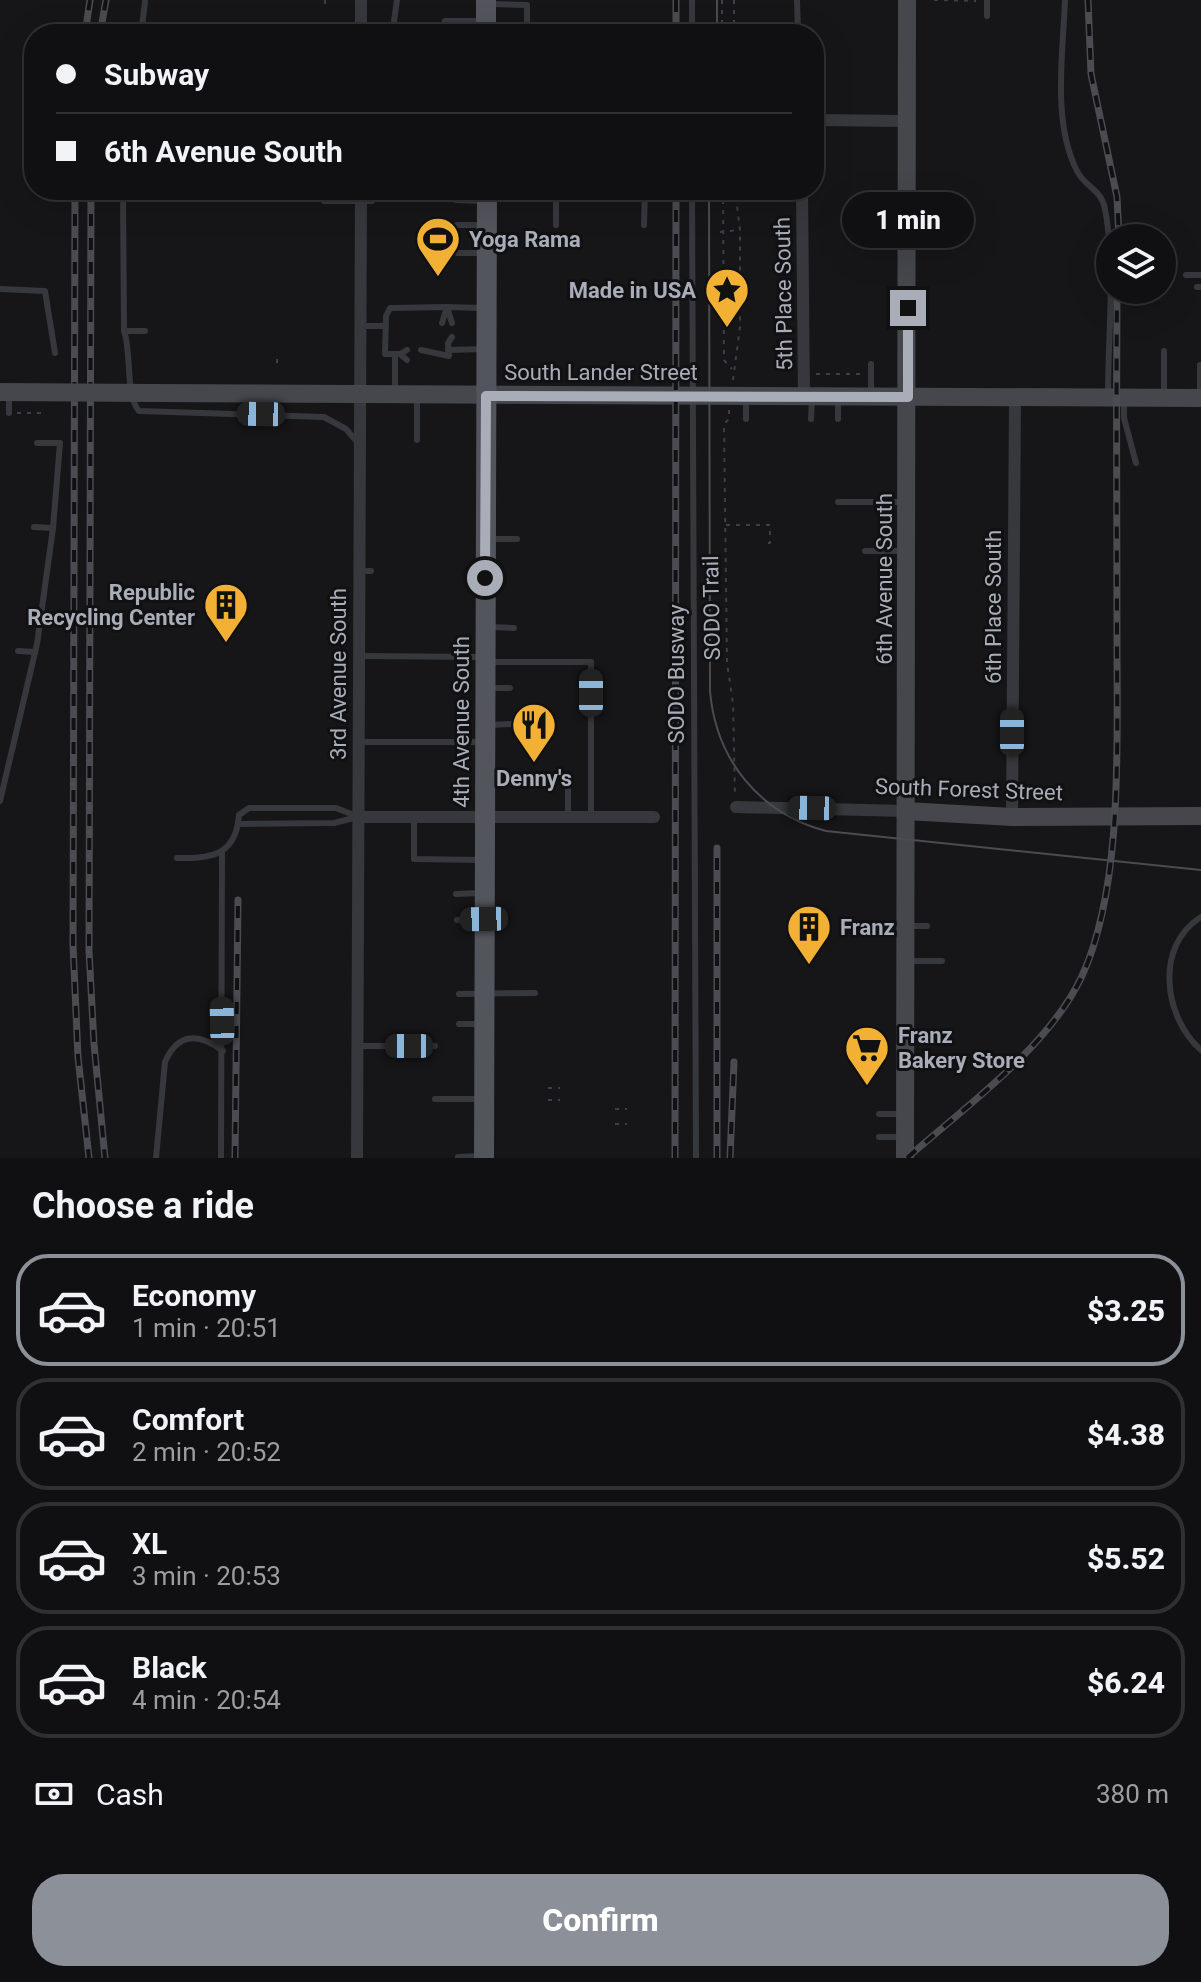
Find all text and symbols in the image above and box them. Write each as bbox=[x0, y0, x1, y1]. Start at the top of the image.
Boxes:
text: Subway bbox=[104, 57, 209, 92]
text: 6th Avenue South bbox=[104, 134, 343, 169]
callout: 1 min bbox=[842, 192, 974, 248]
text: 1 min bbox=[875, 205, 941, 235]
sports icon: Yoga Rama bbox=[414, 215, 462, 278]
street label: 5th Place South bbox=[770, 217, 797, 371]
map controls bbox=[1096, 224, 1176, 304]
button: layers bbox=[1096, 224, 1176, 304]
place label: Yoga Rama bbox=[469, 227, 581, 252]
place icon: Made in USA bbox=[703, 266, 751, 329]
place label: Made in USA bbox=[569, 278, 696, 303]
route end bbox=[890, 290, 926, 326]
street label: South Lander Street bbox=[504, 360, 698, 385]
car bbox=[237, 402, 285, 426]
street label: 6th Avenue South bbox=[872, 493, 897, 665]
street label: 6th Place South bbox=[981, 530, 1006, 684]
street label: SODO Trail bbox=[698, 555, 725, 661]
route start bbox=[467, 560, 503, 596]
place label: Republic Recycling Center bbox=[27, 580, 195, 630]
building icon: Republic Recycling Center bbox=[202, 581, 250, 644]
street label: 3rd Avenue South bbox=[326, 588, 351, 760]
street label: SODO Busway bbox=[664, 604, 689, 744]
street label: 4th Avenue South bbox=[449, 636, 474, 808]
car bbox=[579, 669, 603, 717]
restaurant icon: Denny's bbox=[510, 701, 558, 764]
car bbox=[1000, 708, 1024, 756]
place label: Denny's bbox=[496, 766, 572, 791]
street label: South Forest Street bbox=[875, 774, 1063, 805]
car bbox=[788, 796, 836, 820]
building icon: Franz bbox=[785, 903, 833, 966]
car bbox=[460, 907, 508, 931]
place label: Franz bbox=[840, 915, 895, 940]
car bbox=[210, 997, 234, 1045]
place label: Franz Bakery Store bbox=[898, 1023, 1025, 1073]
supermarket icon: Franz Bakery Store bbox=[843, 1024, 891, 1087]
car bbox=[385, 1034, 433, 1058]
text: Choose a ride bbox=[32, 1185, 254, 1227]
icon: car bbox=[36, 1274, 108, 1346]
text: Economy bbox=[132, 1278, 256, 1313]
text: $3.25 bbox=[1087, 1293, 1165, 1328]
text: 1 min · 20:51 bbox=[132, 1313, 281, 1343]
icon: car bbox=[36, 1398, 108, 1470]
text: Comfort bbox=[132, 1402, 244, 1437]
text: $4.38 bbox=[1087, 1417, 1165, 1452]
text: 2 min · 20:52 bbox=[132, 1437, 281, 1467]
icon: car bbox=[36, 1522, 108, 1594]
text: XL bbox=[132, 1526, 167, 1561]
text: $5.52 bbox=[1087, 1541, 1165, 1576]
text: 3 min · 20:53 bbox=[132, 1561, 281, 1591]
icon: car bbox=[36, 1646, 108, 1718]
text: Black bbox=[132, 1650, 207, 1685]
text: $6.24 bbox=[1087, 1665, 1165, 1700]
text: 4 min · 20:54 bbox=[132, 1685, 281, 1715]
icon: cash bbox=[32, 1772, 76, 1816]
text: Cash bbox=[96, 1777, 164, 1812]
text: 380 m bbox=[1096, 1779, 1169, 1809]
button: Confirm bbox=[32, 1874, 1169, 1966]

